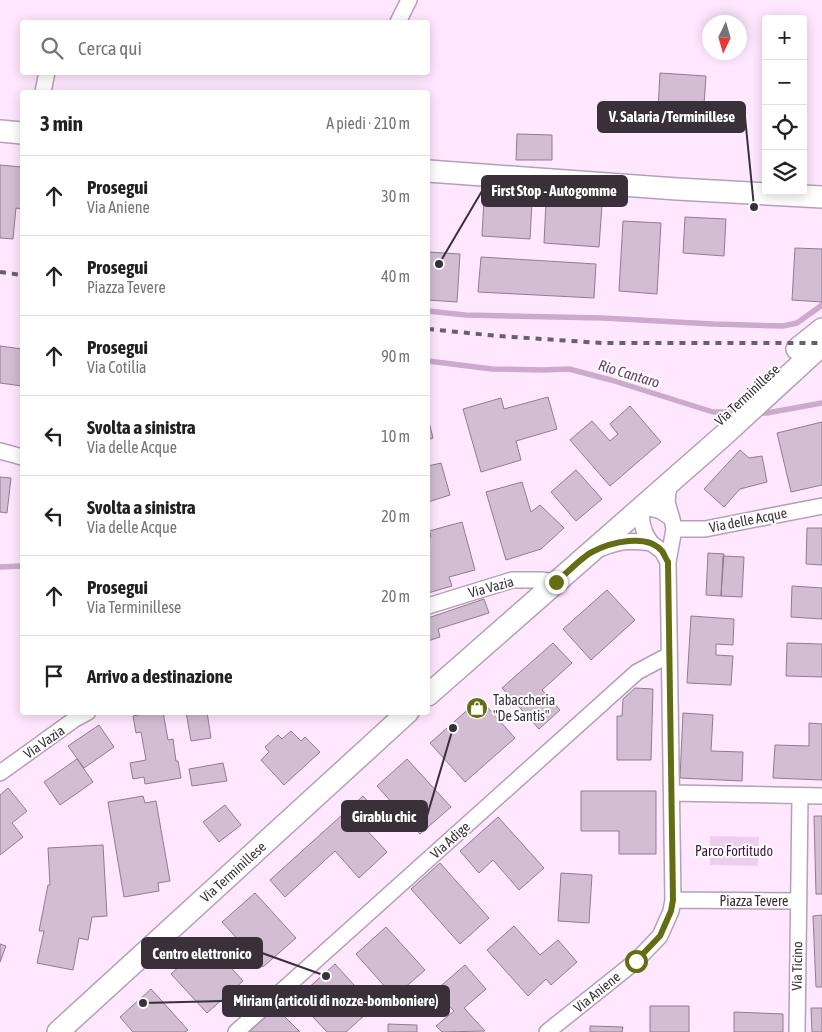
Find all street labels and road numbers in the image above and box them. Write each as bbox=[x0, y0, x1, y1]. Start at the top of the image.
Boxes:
street label: Via Terminillese bbox=[711, 361, 783, 429]
street label: Via delle Acque bbox=[708, 505, 788, 535]
street label: Via Vazia bbox=[467, 573, 515, 601]
street label: Via Vazia bbox=[20, 722, 68, 762]
street label: Via Adige bbox=[427, 818, 473, 862]
street label: Via Terminillese bbox=[197, 838, 269, 906]
street label: Piazza Tevere bbox=[720, 893, 788, 909]
street label: Via Ticino bbox=[789, 941, 805, 991]
street label: Via Aniene bbox=[571, 969, 623, 1015]

